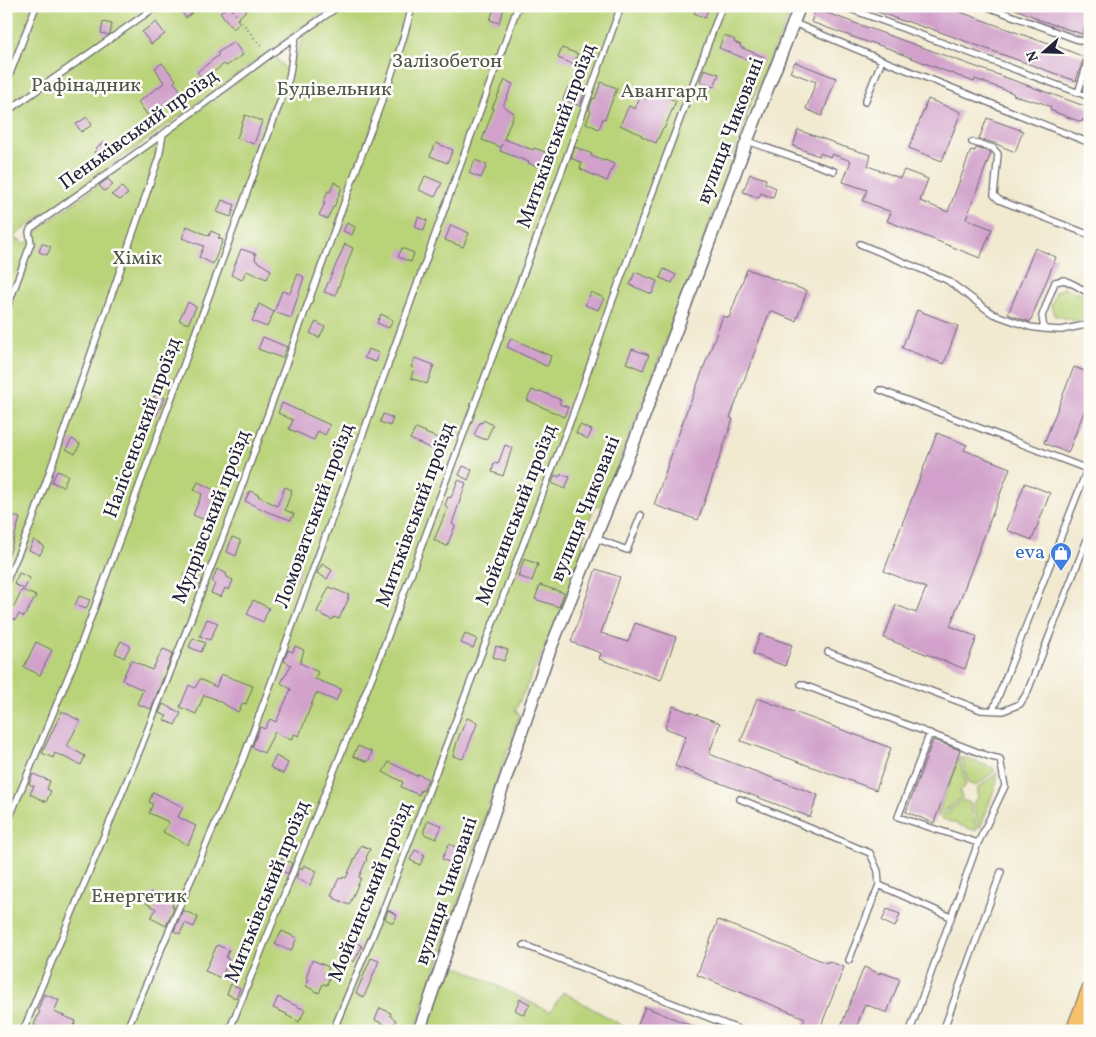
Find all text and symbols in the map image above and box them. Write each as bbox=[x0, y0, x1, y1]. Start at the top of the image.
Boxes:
north arrow bbox=[1018, 28, 1068, 78]
street label: Митьківський проїзд bbox=[511, 40, 603, 232]
park label: Залізобетон bbox=[392, 48, 502, 76]
text: N bbox=[1023, 48, 1044, 64]
street label: вулиця Чиковані bbox=[690, 54, 772, 208]
street label: Пеньківський проїзд bbox=[54, 63, 224, 197]
park label: Рафінадник bbox=[31, 72, 141, 100]
park label: Будівельник bbox=[276, 76, 392, 104]
park label: Авангард bbox=[620, 78, 708, 106]
park label: Хімік bbox=[112, 245, 162, 273]
street label: Налісенський проїзд bbox=[97, 334, 189, 522]
street label: Митьківський проїзд bbox=[370, 419, 462, 611]
street label: Ломоватський проїзд bbox=[269, 420, 361, 612]
street label: Мойсинський проїзд bbox=[470, 420, 564, 610]
street label: Мудрівський проїзд bbox=[166, 426, 258, 608]
street label: вулиця Чиковані bbox=[544, 432, 628, 586]
place label: eva bbox=[1015, 539, 1045, 567]
shop icon: eva bbox=[1049, 541, 1073, 572]
street label: Митьківський проїзд bbox=[219, 797, 317, 987]
street label: Мойсинський проїзд bbox=[322, 798, 420, 986]
street label: вулиця Чиковані bbox=[409, 813, 485, 969]
park label: Енергетик bbox=[91, 883, 187, 911]

